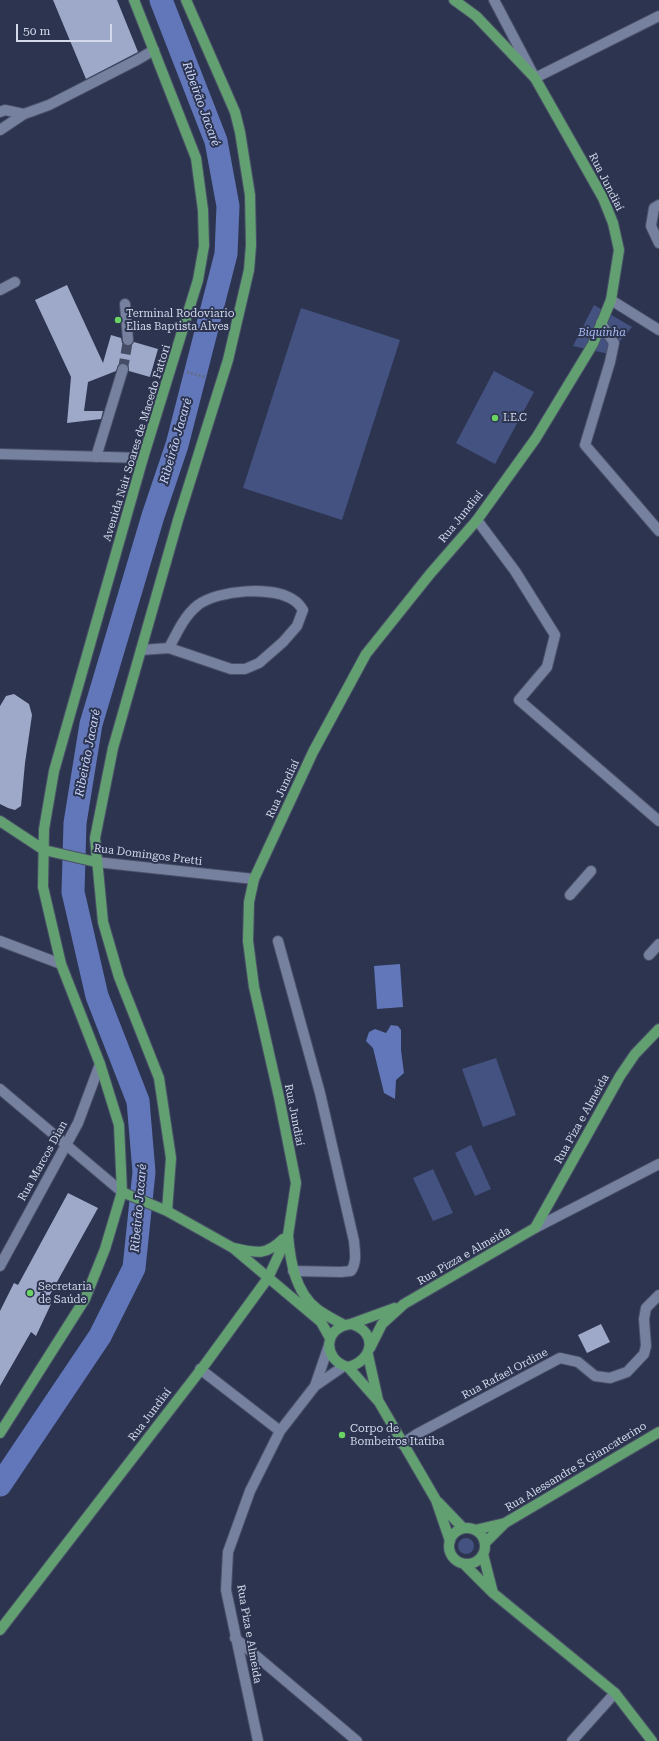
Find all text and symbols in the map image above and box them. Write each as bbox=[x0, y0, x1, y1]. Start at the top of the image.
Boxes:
scale bar bbox=[18, 16, 114, 42]
text: 50 m bbox=[23, 24, 50, 38]
water label: Ribeirão Jacaré bbox=[179, 60, 223, 148]
street label: Rua Jundiaí bbox=[586, 151, 626, 213]
place label: Terminal Rodoviario Elias Baptista Alves bbox=[126, 307, 234, 333]
marker: Terminal Rodoviario Elias Baptista Alves bbox=[113, 315, 123, 325]
park label: Biquinha bbox=[578, 326, 626, 340]
street label: Avenida Nair Soares de Macedo Fattori bbox=[101, 343, 173, 543]
water label: Ribeirão Jacaré bbox=[157, 396, 195, 486]
place label: I.E.C bbox=[503, 411, 527, 425]
marker: I.E.C bbox=[490, 413, 500, 423]
street label: Rua Jundiaí bbox=[436, 488, 486, 546]
water label: Ribeirão Jacaré bbox=[72, 708, 104, 798]
street label: Rua Jundiaí bbox=[264, 758, 302, 820]
street label: Rua Domingos Pretti bbox=[93, 842, 203, 868]
street label: Rua Piza e Almeida bbox=[552, 1072, 612, 1166]
street label: Rua Jundiaí bbox=[282, 1083, 306, 1147]
street label: Rua Marcos Dian bbox=[15, 1119, 71, 1203]
water label: Ribeirão Jacaré bbox=[128, 1163, 150, 1253]
street label: Rua Pizza e Almeida bbox=[415, 1224, 513, 1288]
place label: Secretaria de Saúde bbox=[38, 1280, 92, 1306]
marker: Secretaria de Saúde bbox=[25, 1288, 35, 1298]
street label: Rua Rafael Ordine bbox=[460, 1346, 550, 1402]
street label: Rua Jundiaí bbox=[126, 1386, 174, 1444]
street label: Rua Alessandre S Giancaterino bbox=[503, 1419, 649, 1515]
place label: Corpo de Bombeiros Itatiba bbox=[350, 1422, 444, 1448]
marker: Corpo de Bombeiros Itatiba bbox=[337, 1430, 347, 1440]
street label: Rua Piza e Almeida bbox=[234, 1583, 264, 1685]

